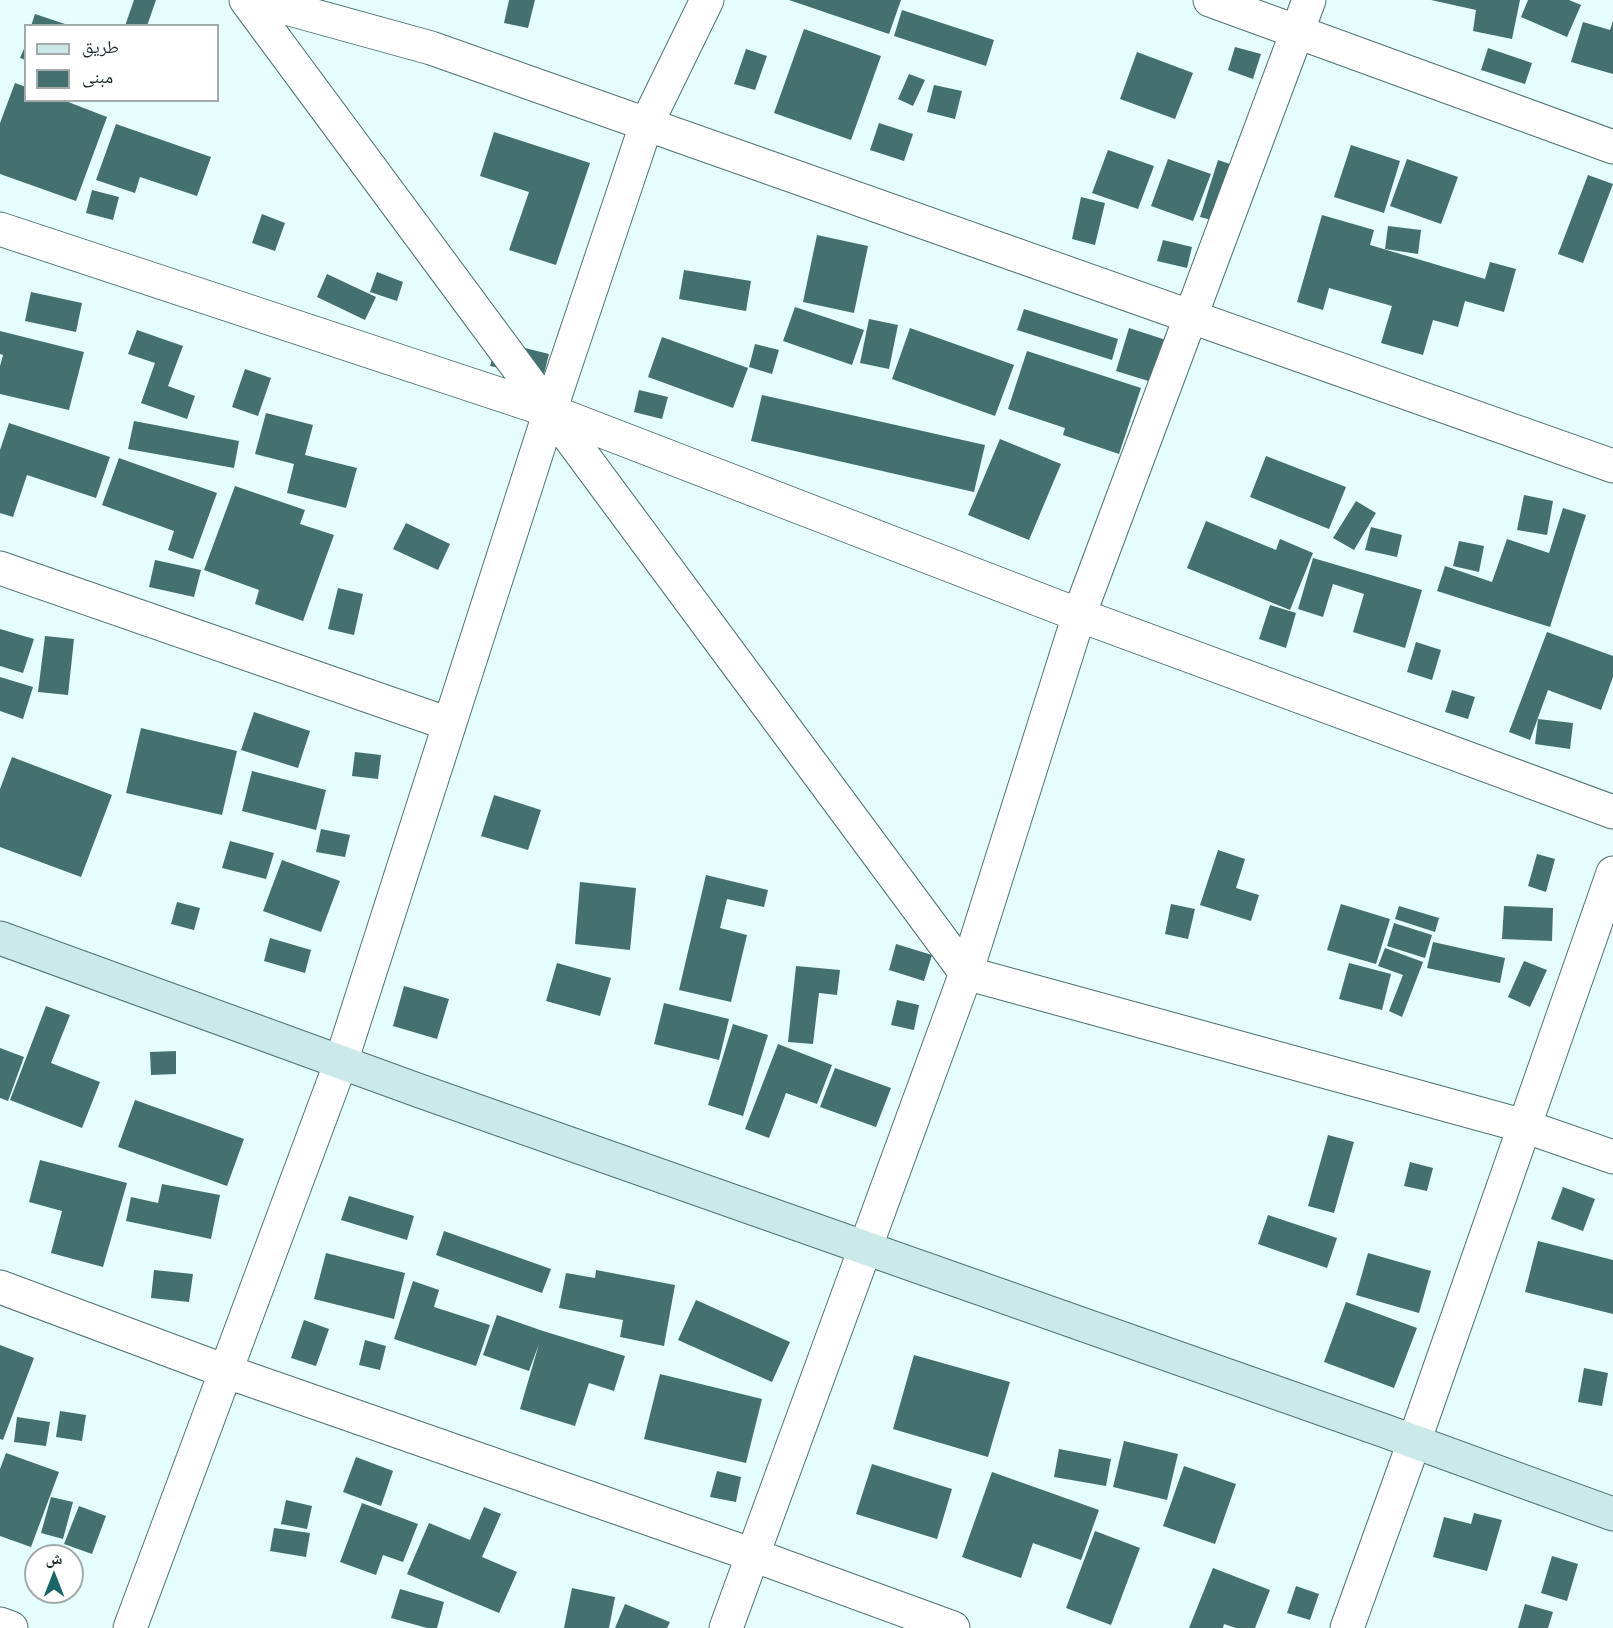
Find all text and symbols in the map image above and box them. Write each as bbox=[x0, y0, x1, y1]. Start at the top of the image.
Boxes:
legend bbox=[24, 24, 219, 102]
text: طريق bbox=[82, 36, 119, 57]
text: مبنى bbox=[82, 66, 113, 87]
north arrow bbox=[24, 1544, 84, 1604]
text: ش bbox=[46, 1549, 62, 1567]

